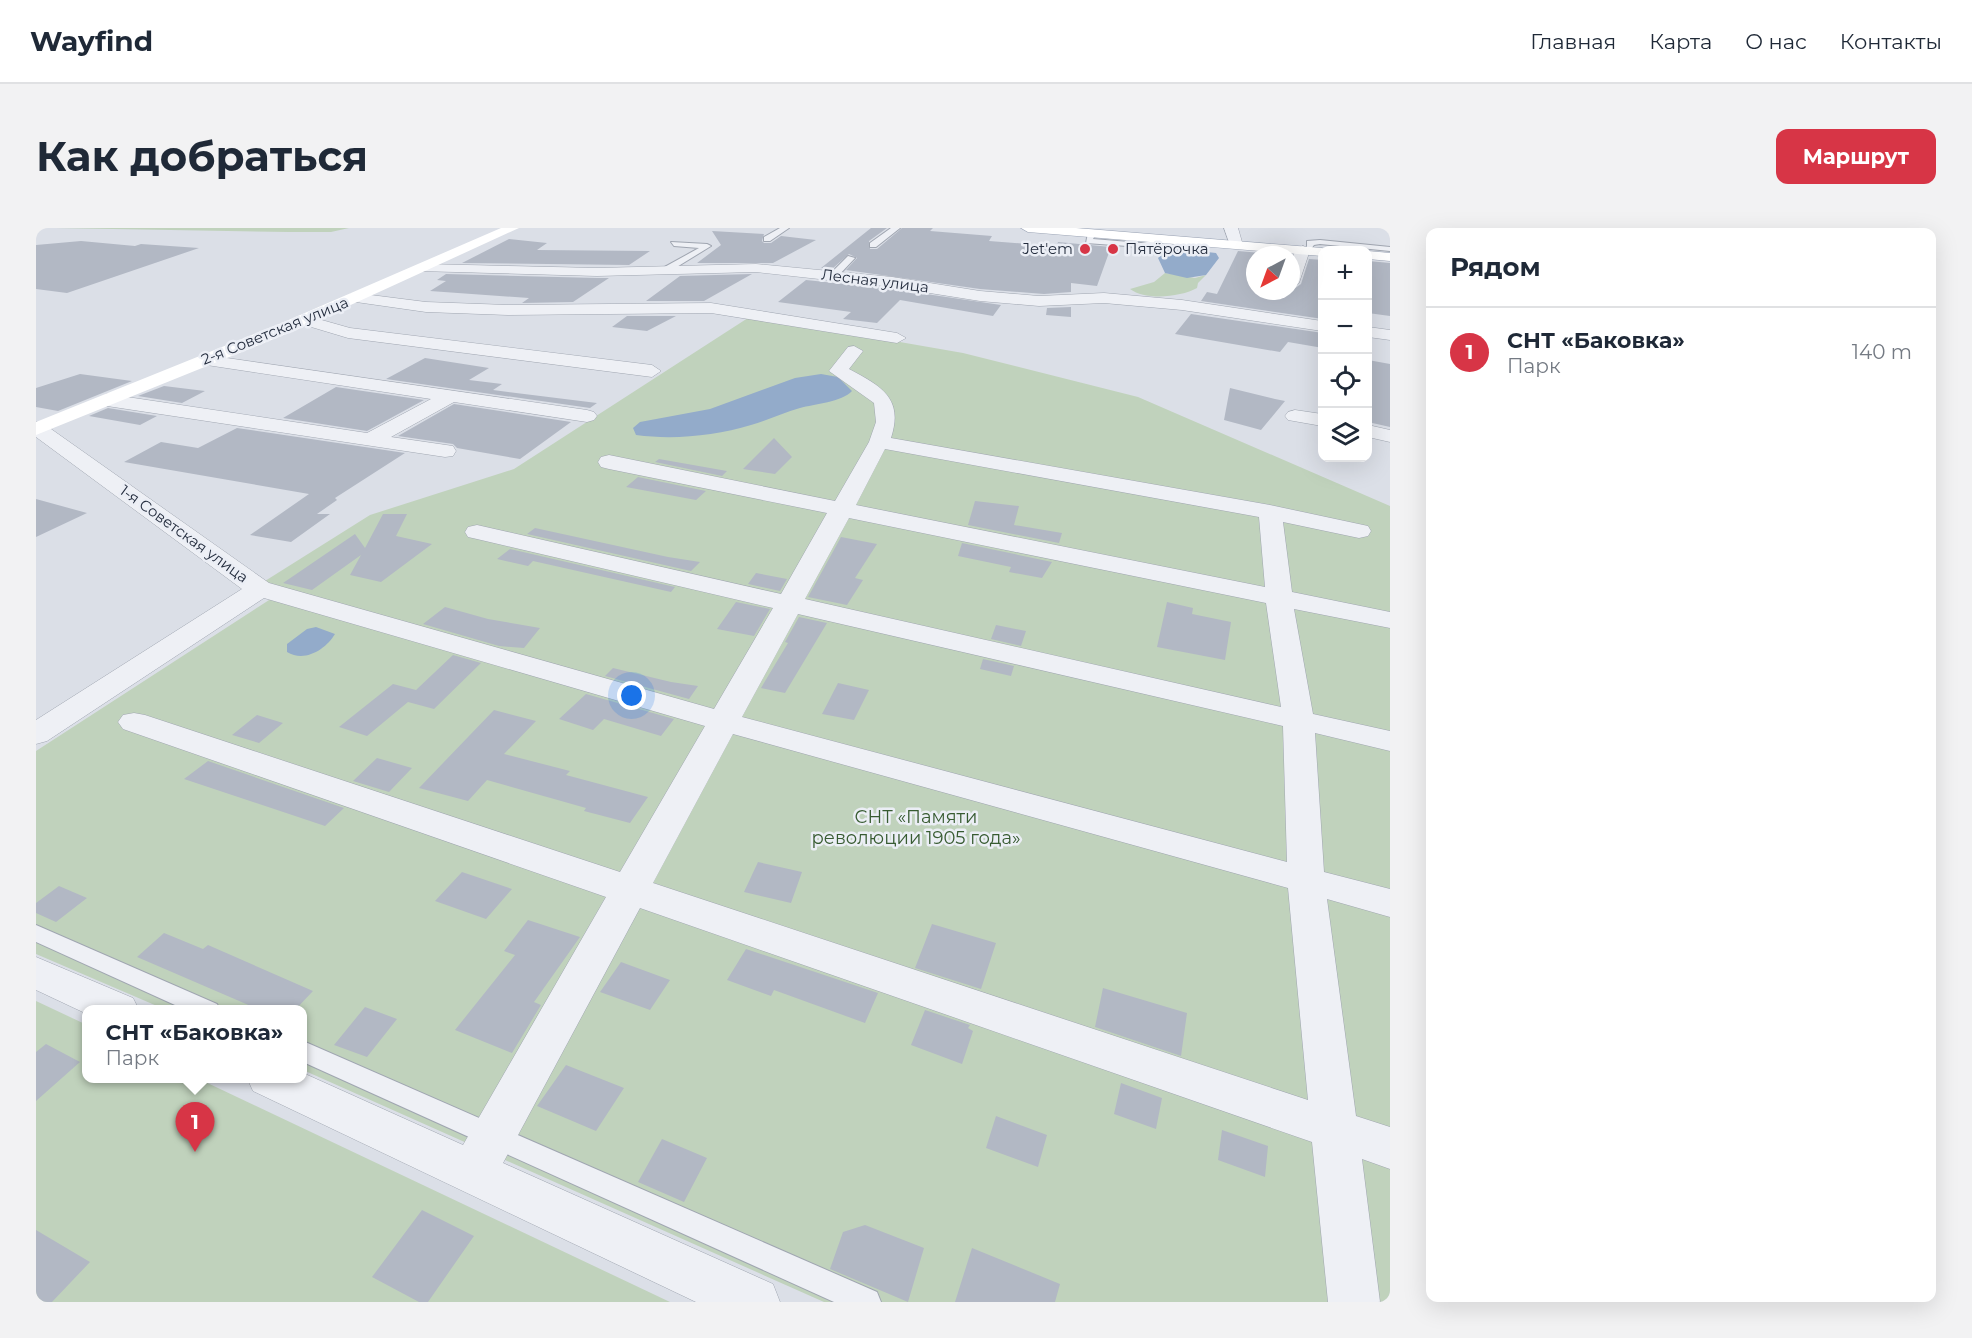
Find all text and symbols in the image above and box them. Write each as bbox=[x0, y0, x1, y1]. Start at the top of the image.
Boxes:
text: Wayfind bbox=[30, 24, 153, 58]
text: Главная bbox=[1530, 29, 1616, 54]
text: Карта bbox=[1649, 29, 1712, 54]
text: О нас bbox=[1745, 29, 1807, 54]
text: Контакты bbox=[1840, 29, 1942, 54]
button: Маршрут bbox=[1776, 129, 1936, 184]
text: Как добраться bbox=[36, 130, 368, 182]
place label: Jet'em bbox=[1022, 239, 1073, 258]
place label: Пятёрочка bbox=[1125, 239, 1209, 258]
marker: Jet'em bbox=[1078, 242, 1092, 256]
marker: Пятёрочка bbox=[1106, 242, 1120, 256]
north arrow bbox=[1246, 246, 1300, 300]
map controls bbox=[1318, 246, 1372, 462]
button: + bbox=[1318, 246, 1372, 300]
text: Рядом bbox=[1450, 251, 1541, 283]
street label: Лесная улица bbox=[820, 264, 930, 297]
street label: 2-я Советская улица bbox=[198, 292, 351, 369]
button: − bbox=[1318, 300, 1372, 354]
text: СНТ «Баковка» bbox=[1507, 327, 1685, 354]
text: 1 bbox=[1466, 340, 1473, 364]
text: 140 m bbox=[1852, 340, 1912, 364]
button: locate bbox=[1318, 354, 1372, 408]
text: Парк bbox=[1507, 354, 1561, 378]
button: layers bbox=[1318, 408, 1372, 462]
street label: 1-я Советская улица bbox=[116, 481, 252, 587]
your location bbox=[617, 681, 646, 710]
park label: СНТ «Памяти революции 1905 года» bbox=[811, 806, 1021, 849]
popup bbox=[82, 1005, 307, 1083]
text: СНТ «Баковка» bbox=[106, 1019, 283, 1046]
text: Парк bbox=[106, 1046, 159, 1070]
pin: 1 bbox=[176, 1102, 214, 1152]

